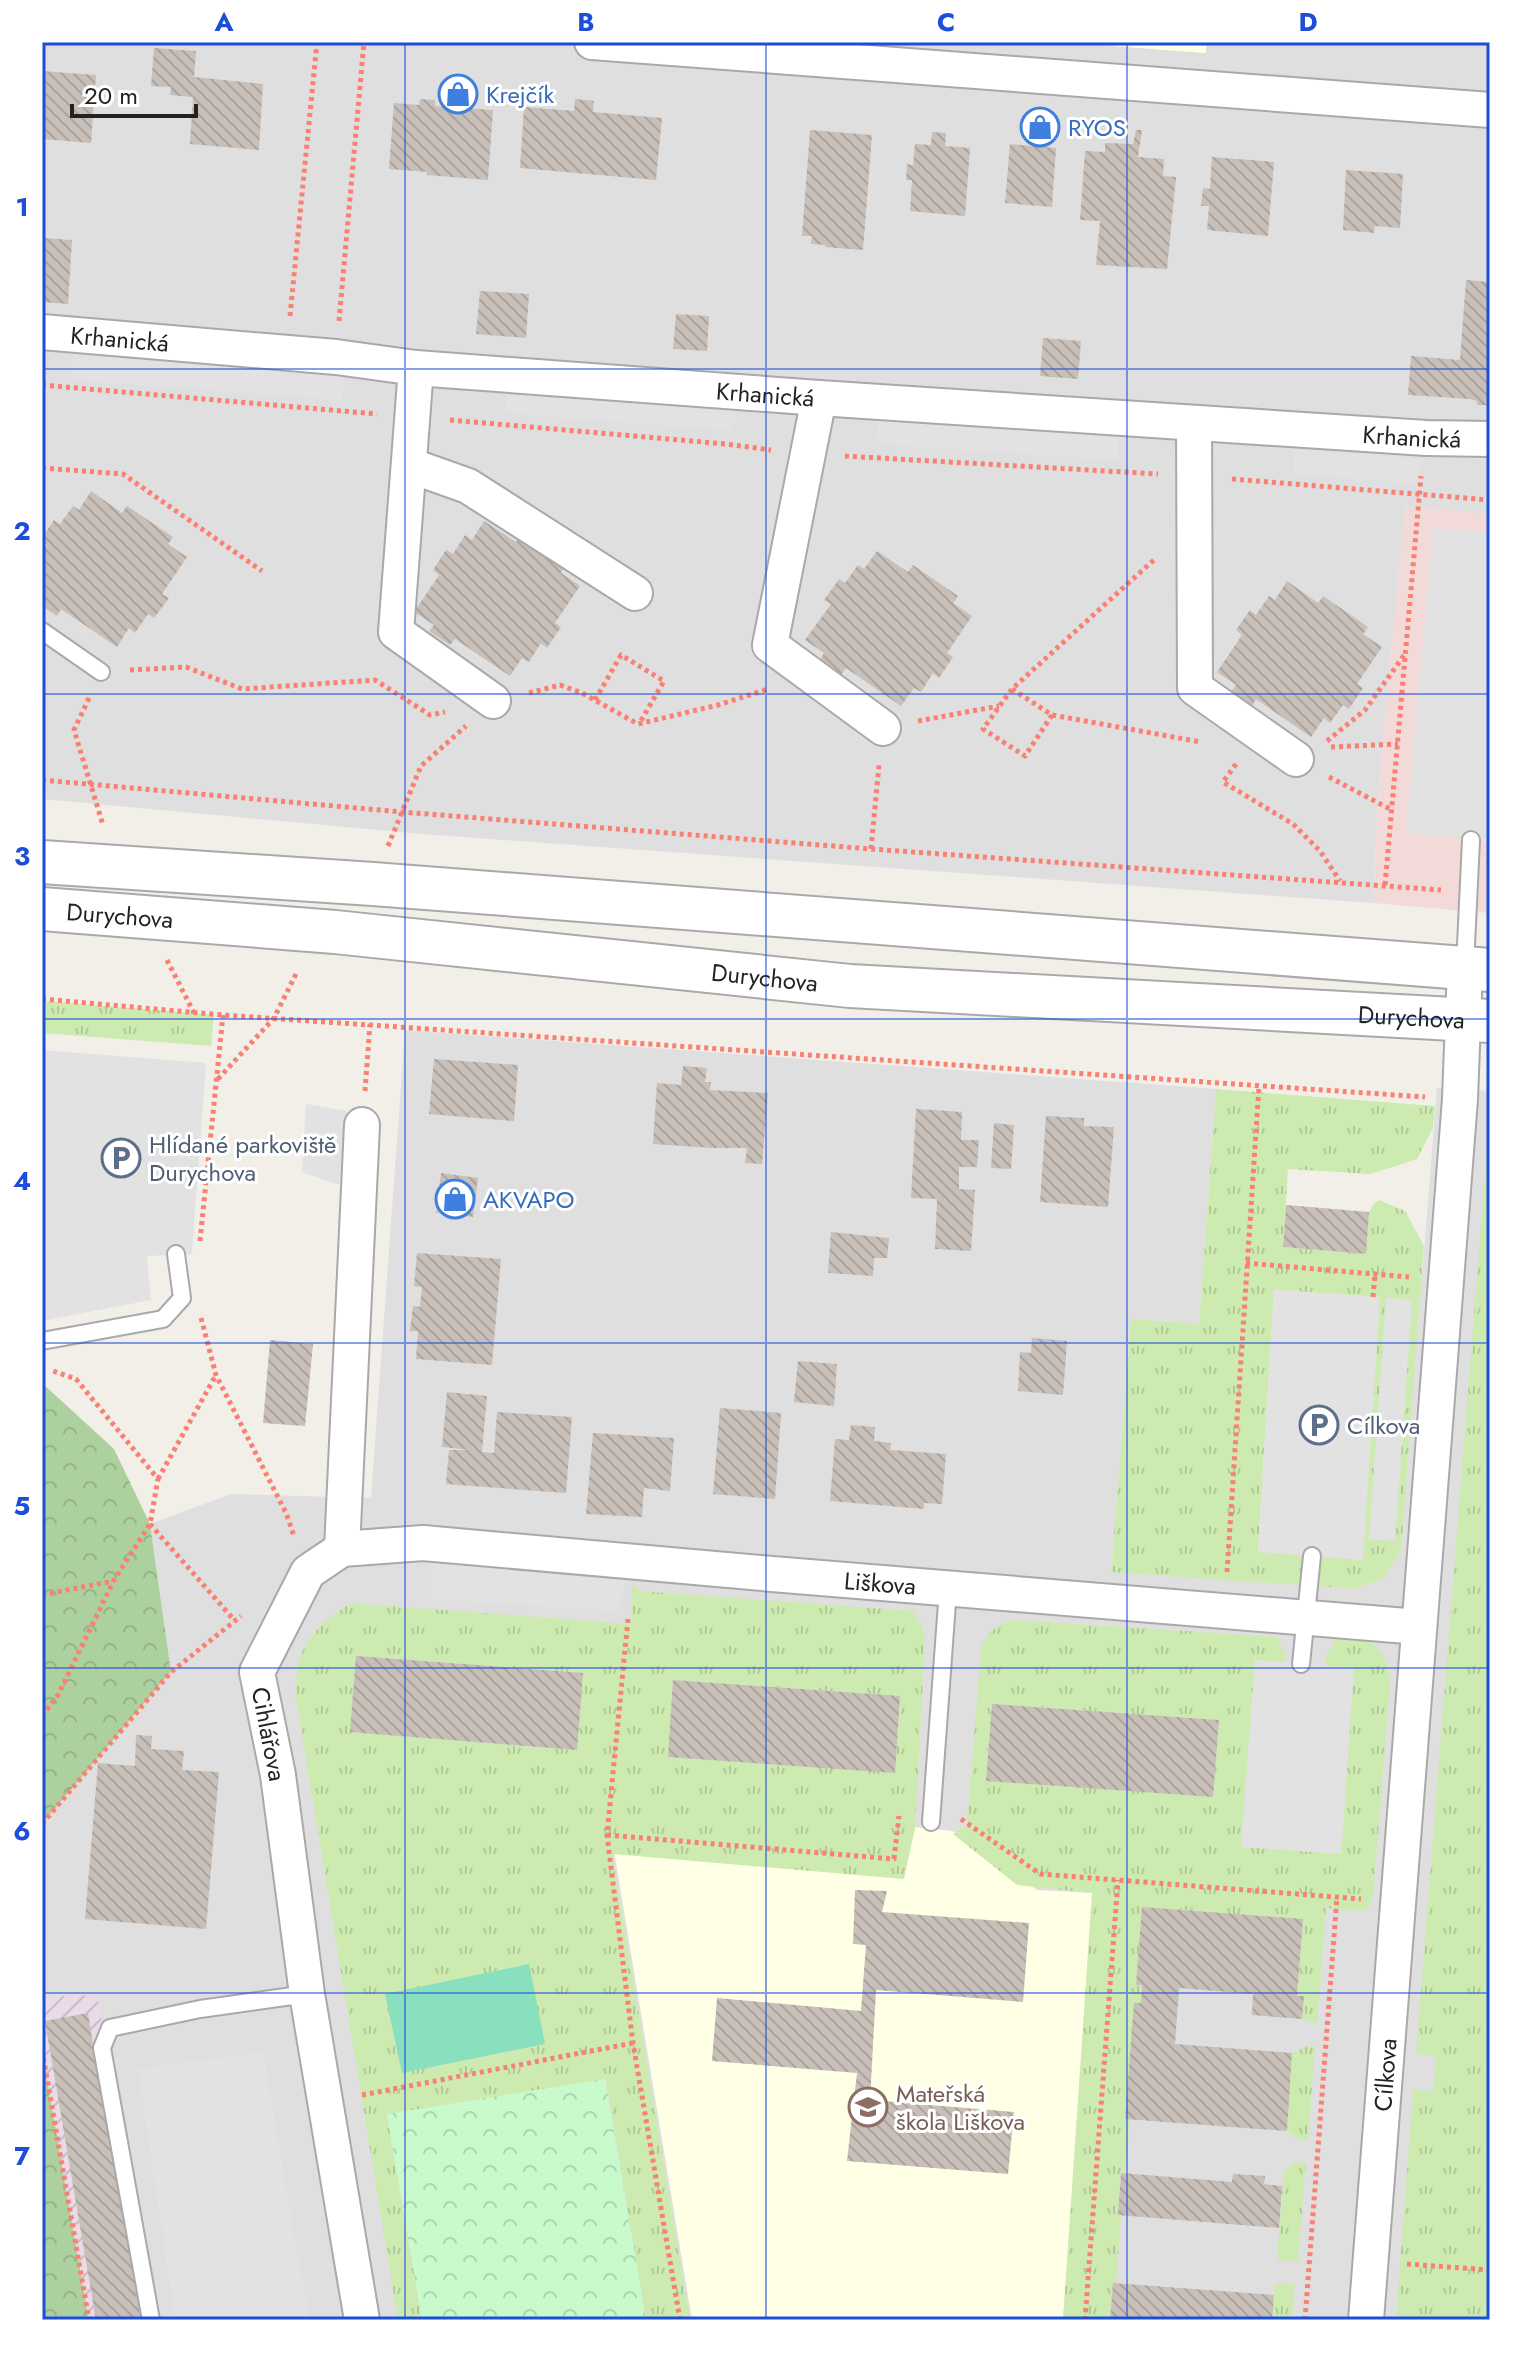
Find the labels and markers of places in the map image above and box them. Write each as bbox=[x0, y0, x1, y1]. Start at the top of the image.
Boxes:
shop icon: Krejčík bbox=[437, 73, 479, 115]
place label: Krejčík bbox=[486, 77, 555, 112]
shop icon: RYOS bbox=[1019, 106, 1061, 148]
place label: RYOS bbox=[1068, 110, 1126, 145]
place label: Hlídané parkoviště Durychova bbox=[149, 1127, 336, 1190]
parking icon: Hlídané parkoviště Durychova bbox=[100, 1137, 142, 1179]
shop icon: AKVAPO bbox=[434, 1178, 476, 1220]
place label: AKVAPO bbox=[483, 1182, 575, 1217]
parking icon: Cílkova bbox=[1298, 1404, 1340, 1446]
place label: Cílkova bbox=[1347, 1408, 1420, 1443]
place label: Mateřská škola Liškova bbox=[896, 2076, 1025, 2139]
school or university icon: Mateřská škola Liškova bbox=[847, 2086, 889, 2128]

